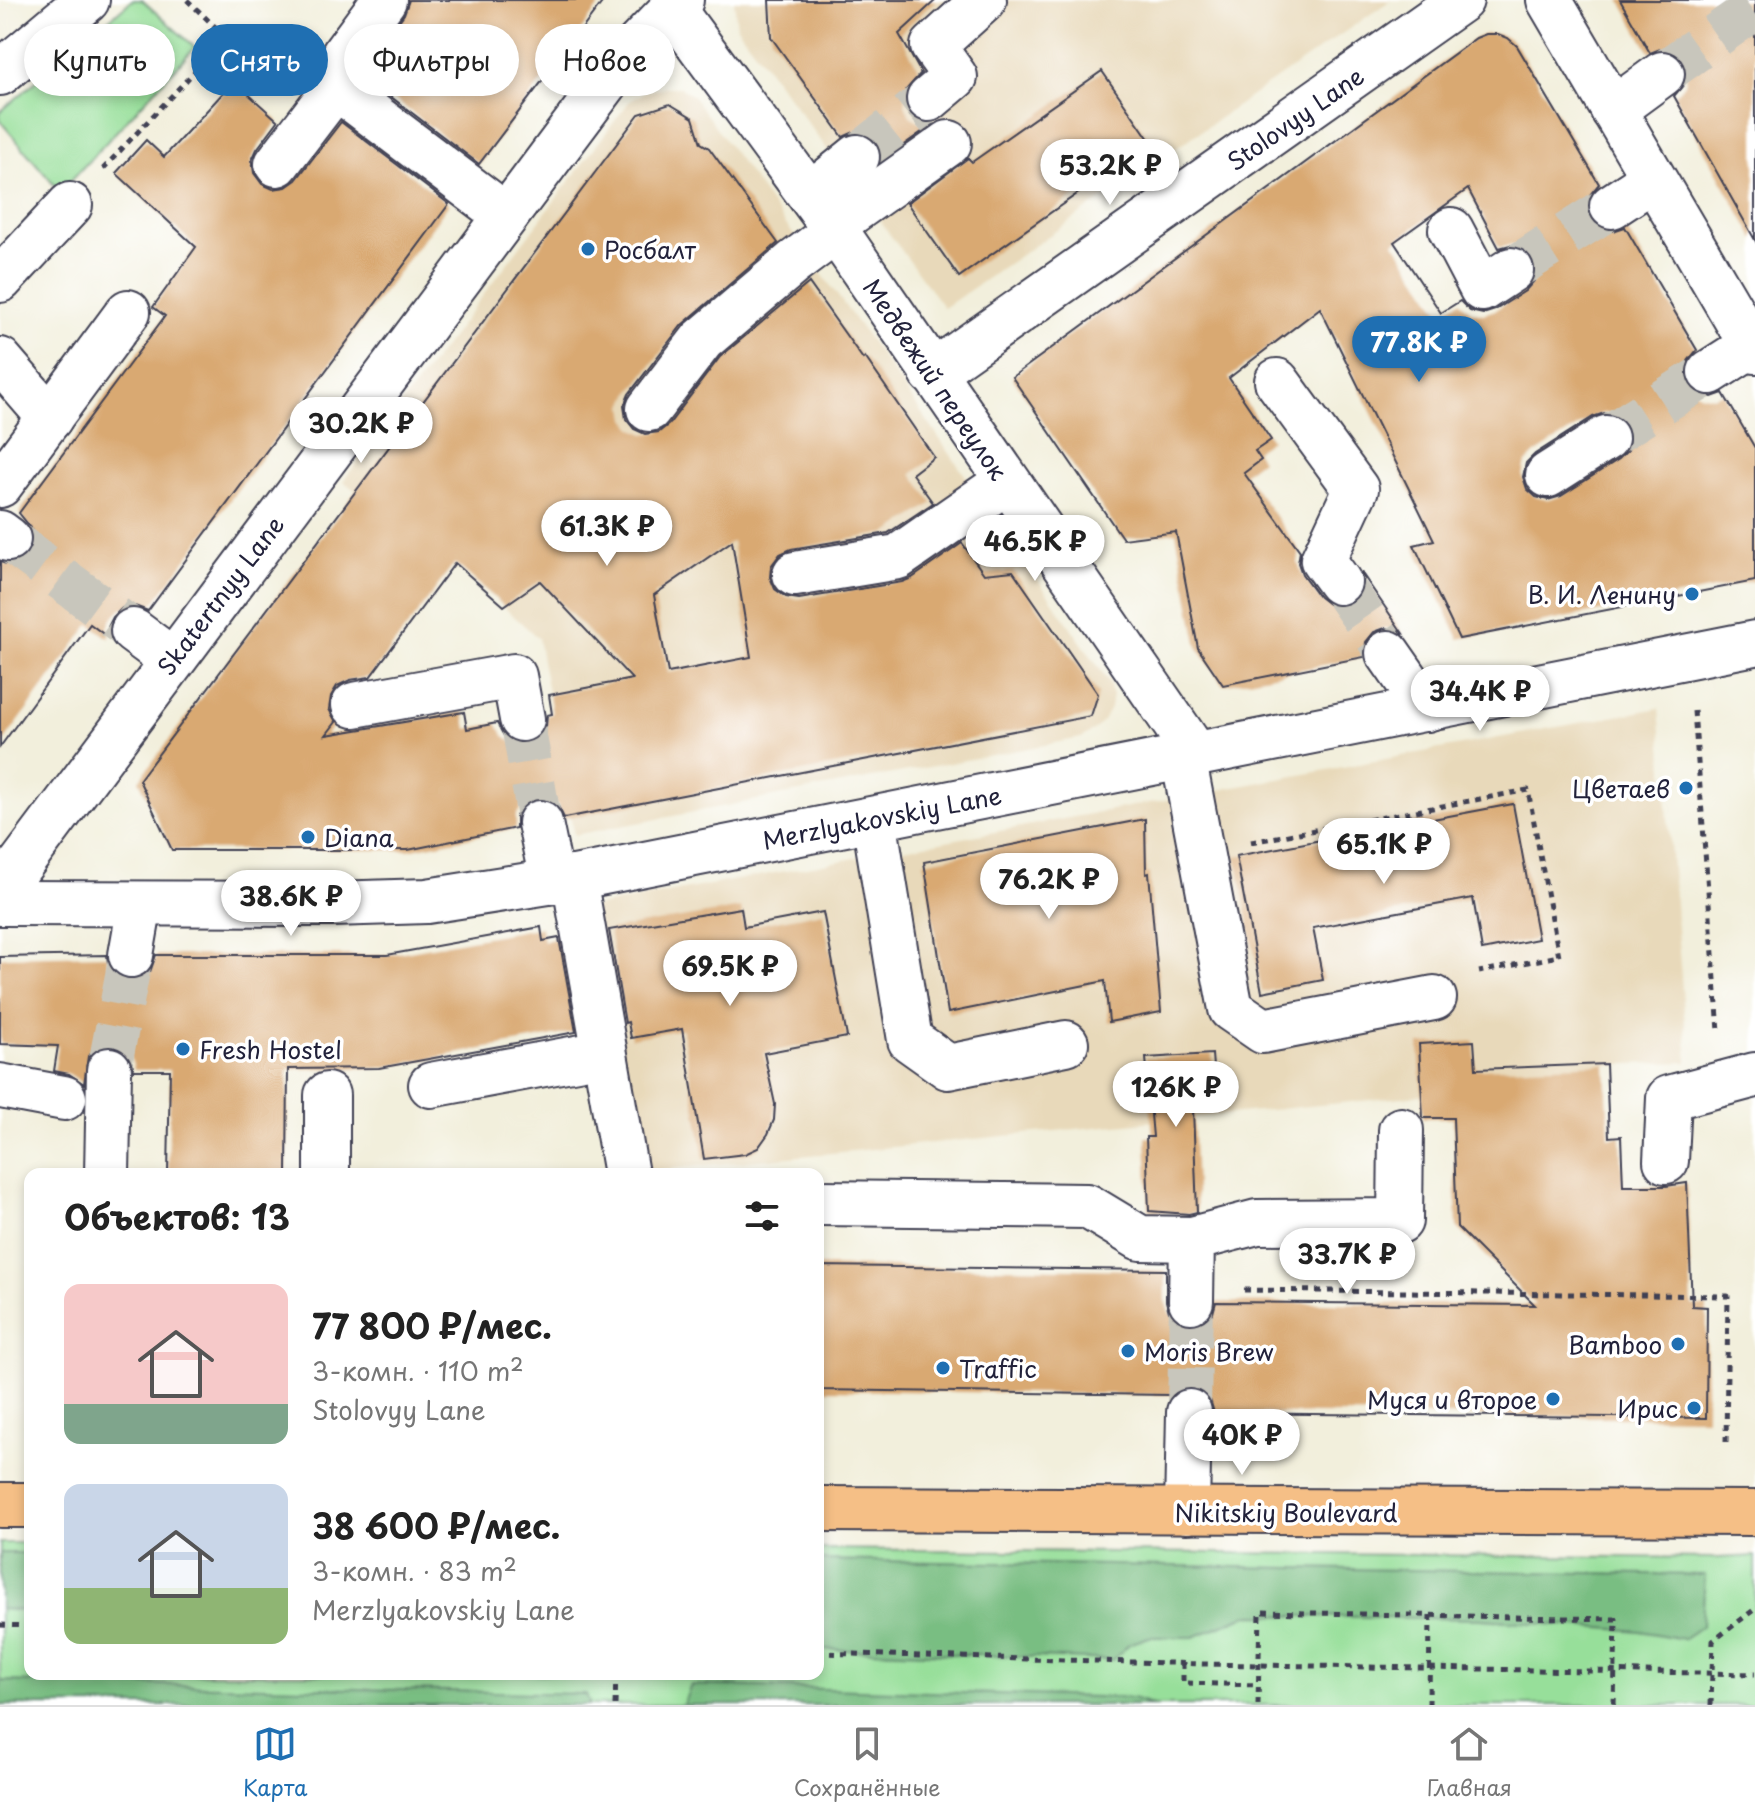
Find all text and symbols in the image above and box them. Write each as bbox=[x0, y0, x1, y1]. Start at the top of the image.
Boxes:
chip: Купить bbox=[24, 24, 175, 96]
chip: Снять bbox=[191, 24, 328, 96]
chip: Фильтры bbox=[344, 24, 519, 96]
chip: Новое bbox=[535, 24, 675, 96]
street label: Stolovyy Lane bbox=[1219, 57, 1371, 179]
pin: 53.2K ₽ bbox=[1036, 139, 1184, 207]
text: 53.2K ₽ bbox=[1058, 145, 1162, 184]
place label: Росбалт bbox=[604, 231, 697, 267]
marker: Росбалт bbox=[579, 240, 597, 258]
street label: Медвежий переулок bbox=[855, 271, 1017, 487]
pin: 77.8K ₽ bbox=[1345, 316, 1493, 384]
text: 77.8K ₽ bbox=[1370, 322, 1468, 361]
pin: 30.2K ₽ bbox=[287, 397, 435, 465]
text: 30.2K ₽ bbox=[308, 403, 414, 442]
pin: 61.3K ₽ bbox=[533, 500, 681, 568]
text: 61.3K ₽ bbox=[559, 506, 655, 545]
street label: Skatertnyy Lane bbox=[148, 508, 292, 682]
pin: 46.5K ₽ bbox=[961, 515, 1109, 583]
text: 46.5K ₽ bbox=[984, 521, 1086, 560]
place label: В. И. Ленину bbox=[1528, 576, 1676, 612]
marker: В. И. Ленину bbox=[1683, 585, 1701, 603]
pin: 34.4K ₽ bbox=[1406, 665, 1554, 733]
text: 34.4K ₽ bbox=[1429, 671, 1531, 710]
place label: Цветаев bbox=[1572, 770, 1670, 806]
street label: Merzlyakovskiy Lane bbox=[759, 776, 1005, 858]
marker: Цветаев bbox=[1677, 779, 1695, 797]
pin: 65.1K ₽ bbox=[1310, 818, 1458, 886]
place label: Diana bbox=[324, 819, 394, 855]
text: 65.1K ₽ bbox=[1336, 824, 1432, 863]
marker: Diana bbox=[299, 828, 317, 846]
pin: 76.2K ₽ bbox=[975, 853, 1123, 921]
text: 76.2K ₽ bbox=[998, 859, 1100, 898]
pin: 38.6K ₽ bbox=[217, 870, 365, 938]
text: 38.6K ₽ bbox=[239, 876, 343, 915]
pin: 69.5K ₽ bbox=[656, 940, 804, 1008]
text: 69.5K ₽ bbox=[681, 946, 779, 985]
place label: Fresh Hostel bbox=[199, 1031, 342, 1067]
marker: Fresh Hostel bbox=[174, 1040, 192, 1058]
pin: 126K ₽ bbox=[1111, 1061, 1241, 1129]
text: 126K ₽ bbox=[1131, 1067, 1221, 1106]
text: Объектов: 13 bbox=[64, 1190, 290, 1242]
icon: filters bbox=[740, 1194, 784, 1238]
pin: 33.7K ₽ bbox=[1273, 1228, 1421, 1296]
text: 33.7K ₽ bbox=[1297, 1234, 1397, 1273]
text: 77 800 ₽/мес. bbox=[312, 1299, 552, 1351]
icon: home bbox=[128, 1316, 224, 1412]
place label: Bamboo bbox=[1568, 1326, 1662, 1362]
place label: Moris Brew bbox=[1144, 1333, 1274, 1369]
marker: Bamboo bbox=[1669, 1335, 1687, 1353]
marker: Moris Brew bbox=[1119, 1342, 1137, 1360]
place label: Traffic bbox=[959, 1350, 1037, 1386]
text: 3-комн. · 110 m² bbox=[312, 1351, 524, 1390]
marker: Traffic bbox=[934, 1359, 952, 1377]
place label: Муся и второе bbox=[1367, 1381, 1537, 1417]
text: Stolovyy Lane bbox=[312, 1390, 486, 1429]
marker: Муся и второе bbox=[1544, 1390, 1562, 1408]
place label: Ирис bbox=[1617, 1390, 1678, 1426]
marker: Ирис bbox=[1685, 1399, 1703, 1417]
pin: 40K ₽ bbox=[1186, 1409, 1298, 1477]
text: 40K ₽ bbox=[1202, 1415, 1282, 1454]
street label: Nikitskiy Boulevard bbox=[1175, 1494, 1398, 1530]
text: 38 600 ₽/мес. bbox=[312, 1499, 561, 1551]
icon: home bbox=[128, 1516, 224, 1612]
text: 3-комн. · 83 m² bbox=[312, 1551, 517, 1590]
text: Merzlyakovskiy Lane bbox=[312, 1590, 575, 1629]
tab: Карта bbox=[243, 1722, 308, 1803]
tab: Сохранённые bbox=[794, 1722, 941, 1803]
tab: Главная bbox=[1427, 1722, 1512, 1803]

